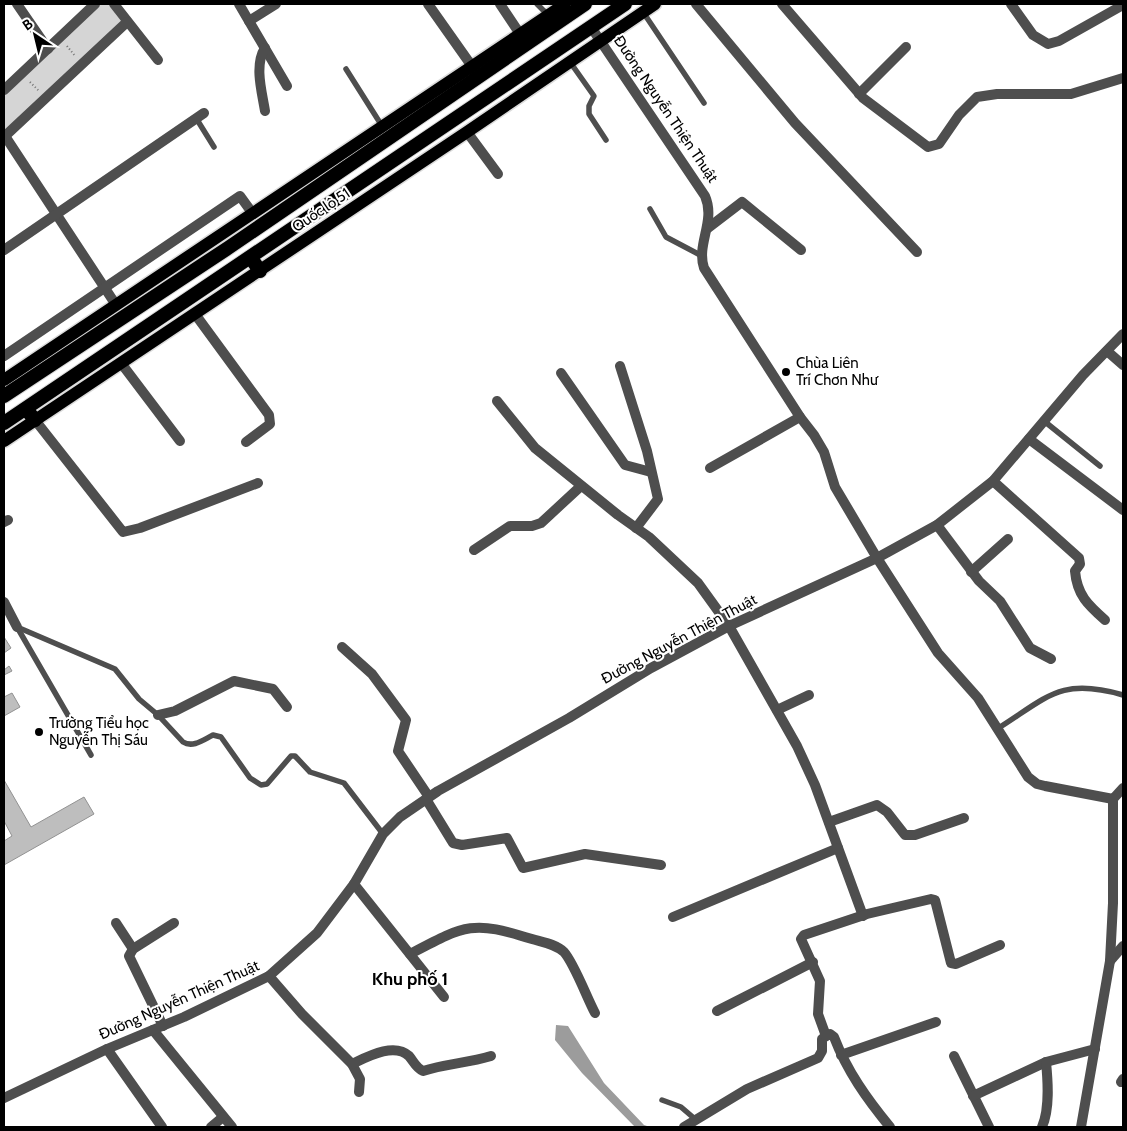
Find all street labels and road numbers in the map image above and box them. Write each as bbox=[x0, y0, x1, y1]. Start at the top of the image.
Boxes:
street label: Đường Nguyễn Thiện Thuật bbox=[610, 32, 722, 186]
street label: Quốc lộ 51 bbox=[289, 184, 353, 236]
street label: Đường Nguyễn Thiện Thuật bbox=[598, 590, 760, 688]
street label: Đường Nguyễn Thiện Thuật bbox=[96, 957, 262, 1043]

